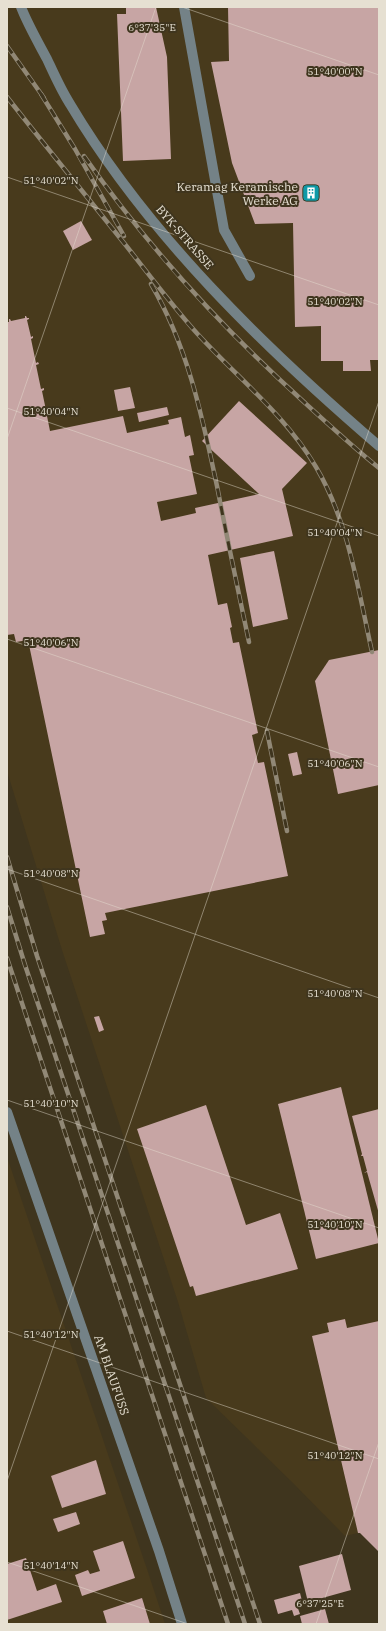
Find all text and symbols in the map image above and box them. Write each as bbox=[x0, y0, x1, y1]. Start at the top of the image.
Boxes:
text: 6°37'35"E bbox=[128, 21, 176, 34]
text: 51°40'00"N bbox=[308, 65, 363, 78]
text: 51°40'02"N bbox=[24, 174, 79, 187]
place label: Keramag Keramische Werke AG bbox=[177, 179, 298, 208]
building icon: Keramag Keramische Werke AG bbox=[301, 183, 321, 203]
street label: BYK-STRASSE bbox=[153, 202, 217, 272]
text: 51°40'02"N bbox=[308, 295, 363, 308]
text: 51°40'04"N bbox=[24, 405, 79, 418]
text: 51°40'04"N bbox=[308, 526, 363, 539]
text: 51°40'06"N bbox=[24, 636, 79, 649]
text: 51°40'06"N bbox=[308, 757, 363, 770]
text: 51°40'08"N bbox=[24, 867, 79, 880]
text: 51°40'08"N bbox=[308, 987, 363, 1000]
text: 51°40'10"N bbox=[24, 1097, 79, 1110]
text: 51°40'10"N bbox=[308, 1218, 363, 1231]
text: 51°40'12"N bbox=[24, 1328, 79, 1341]
street label: AM BLAUFUSS bbox=[91, 1333, 133, 1417]
text: 51°40'12"N bbox=[308, 1449, 363, 1462]
text: 51°40'14"N bbox=[24, 1559, 79, 1572]
text: 6°37'25"E bbox=[296, 1597, 344, 1610]

